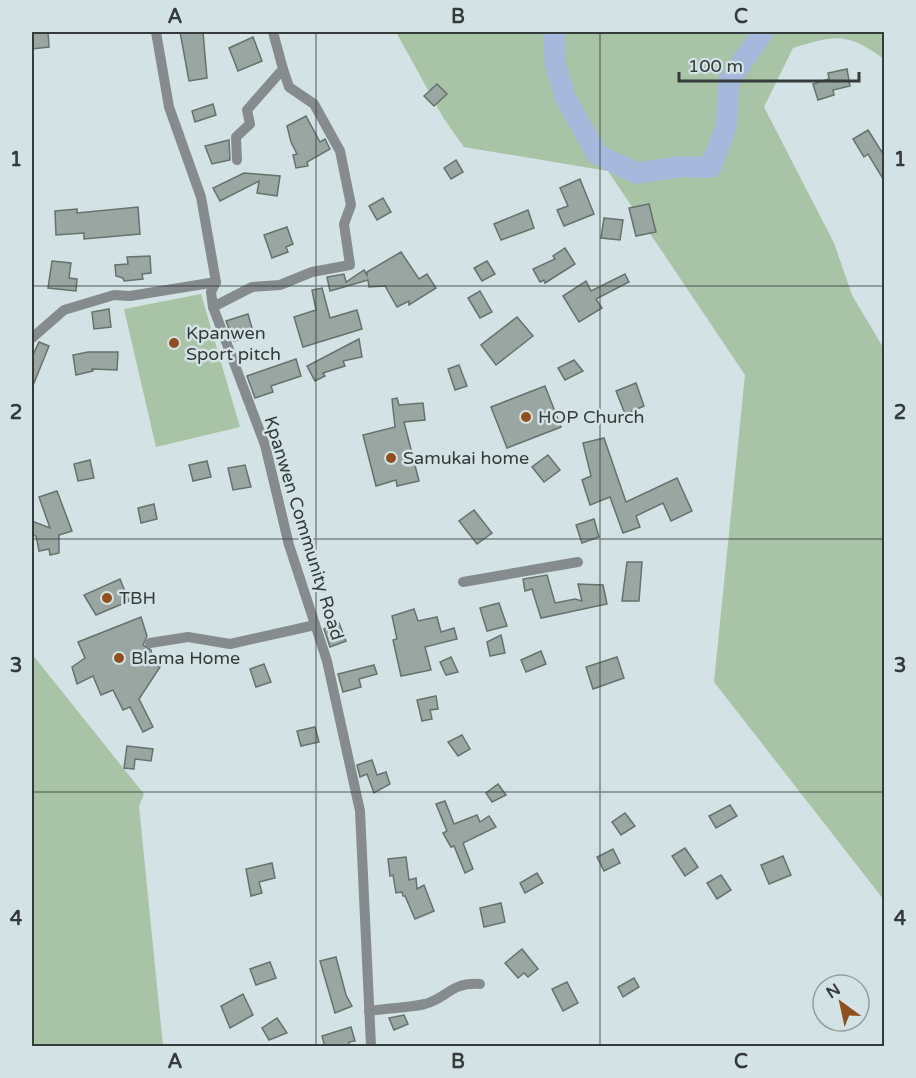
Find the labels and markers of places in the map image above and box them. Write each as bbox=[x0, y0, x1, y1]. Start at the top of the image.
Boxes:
place label: Kpanwen Sport pitch bbox=[186, 322, 281, 365]
marker: Kpanwen Sport pitch bbox=[167, 336, 181, 350]
place label: HOP Church bbox=[538, 406, 645, 428]
marker: HOP Church bbox=[519, 410, 533, 424]
place label: Samukai home bbox=[403, 447, 529, 469]
marker: Samukai home bbox=[384, 451, 398, 465]
place label: TBH bbox=[119, 587, 156, 609]
marker: TBH bbox=[100, 591, 114, 605]
place label: Blama Home bbox=[131, 647, 240, 669]
marker: Blama Home bbox=[112, 651, 126, 665]

